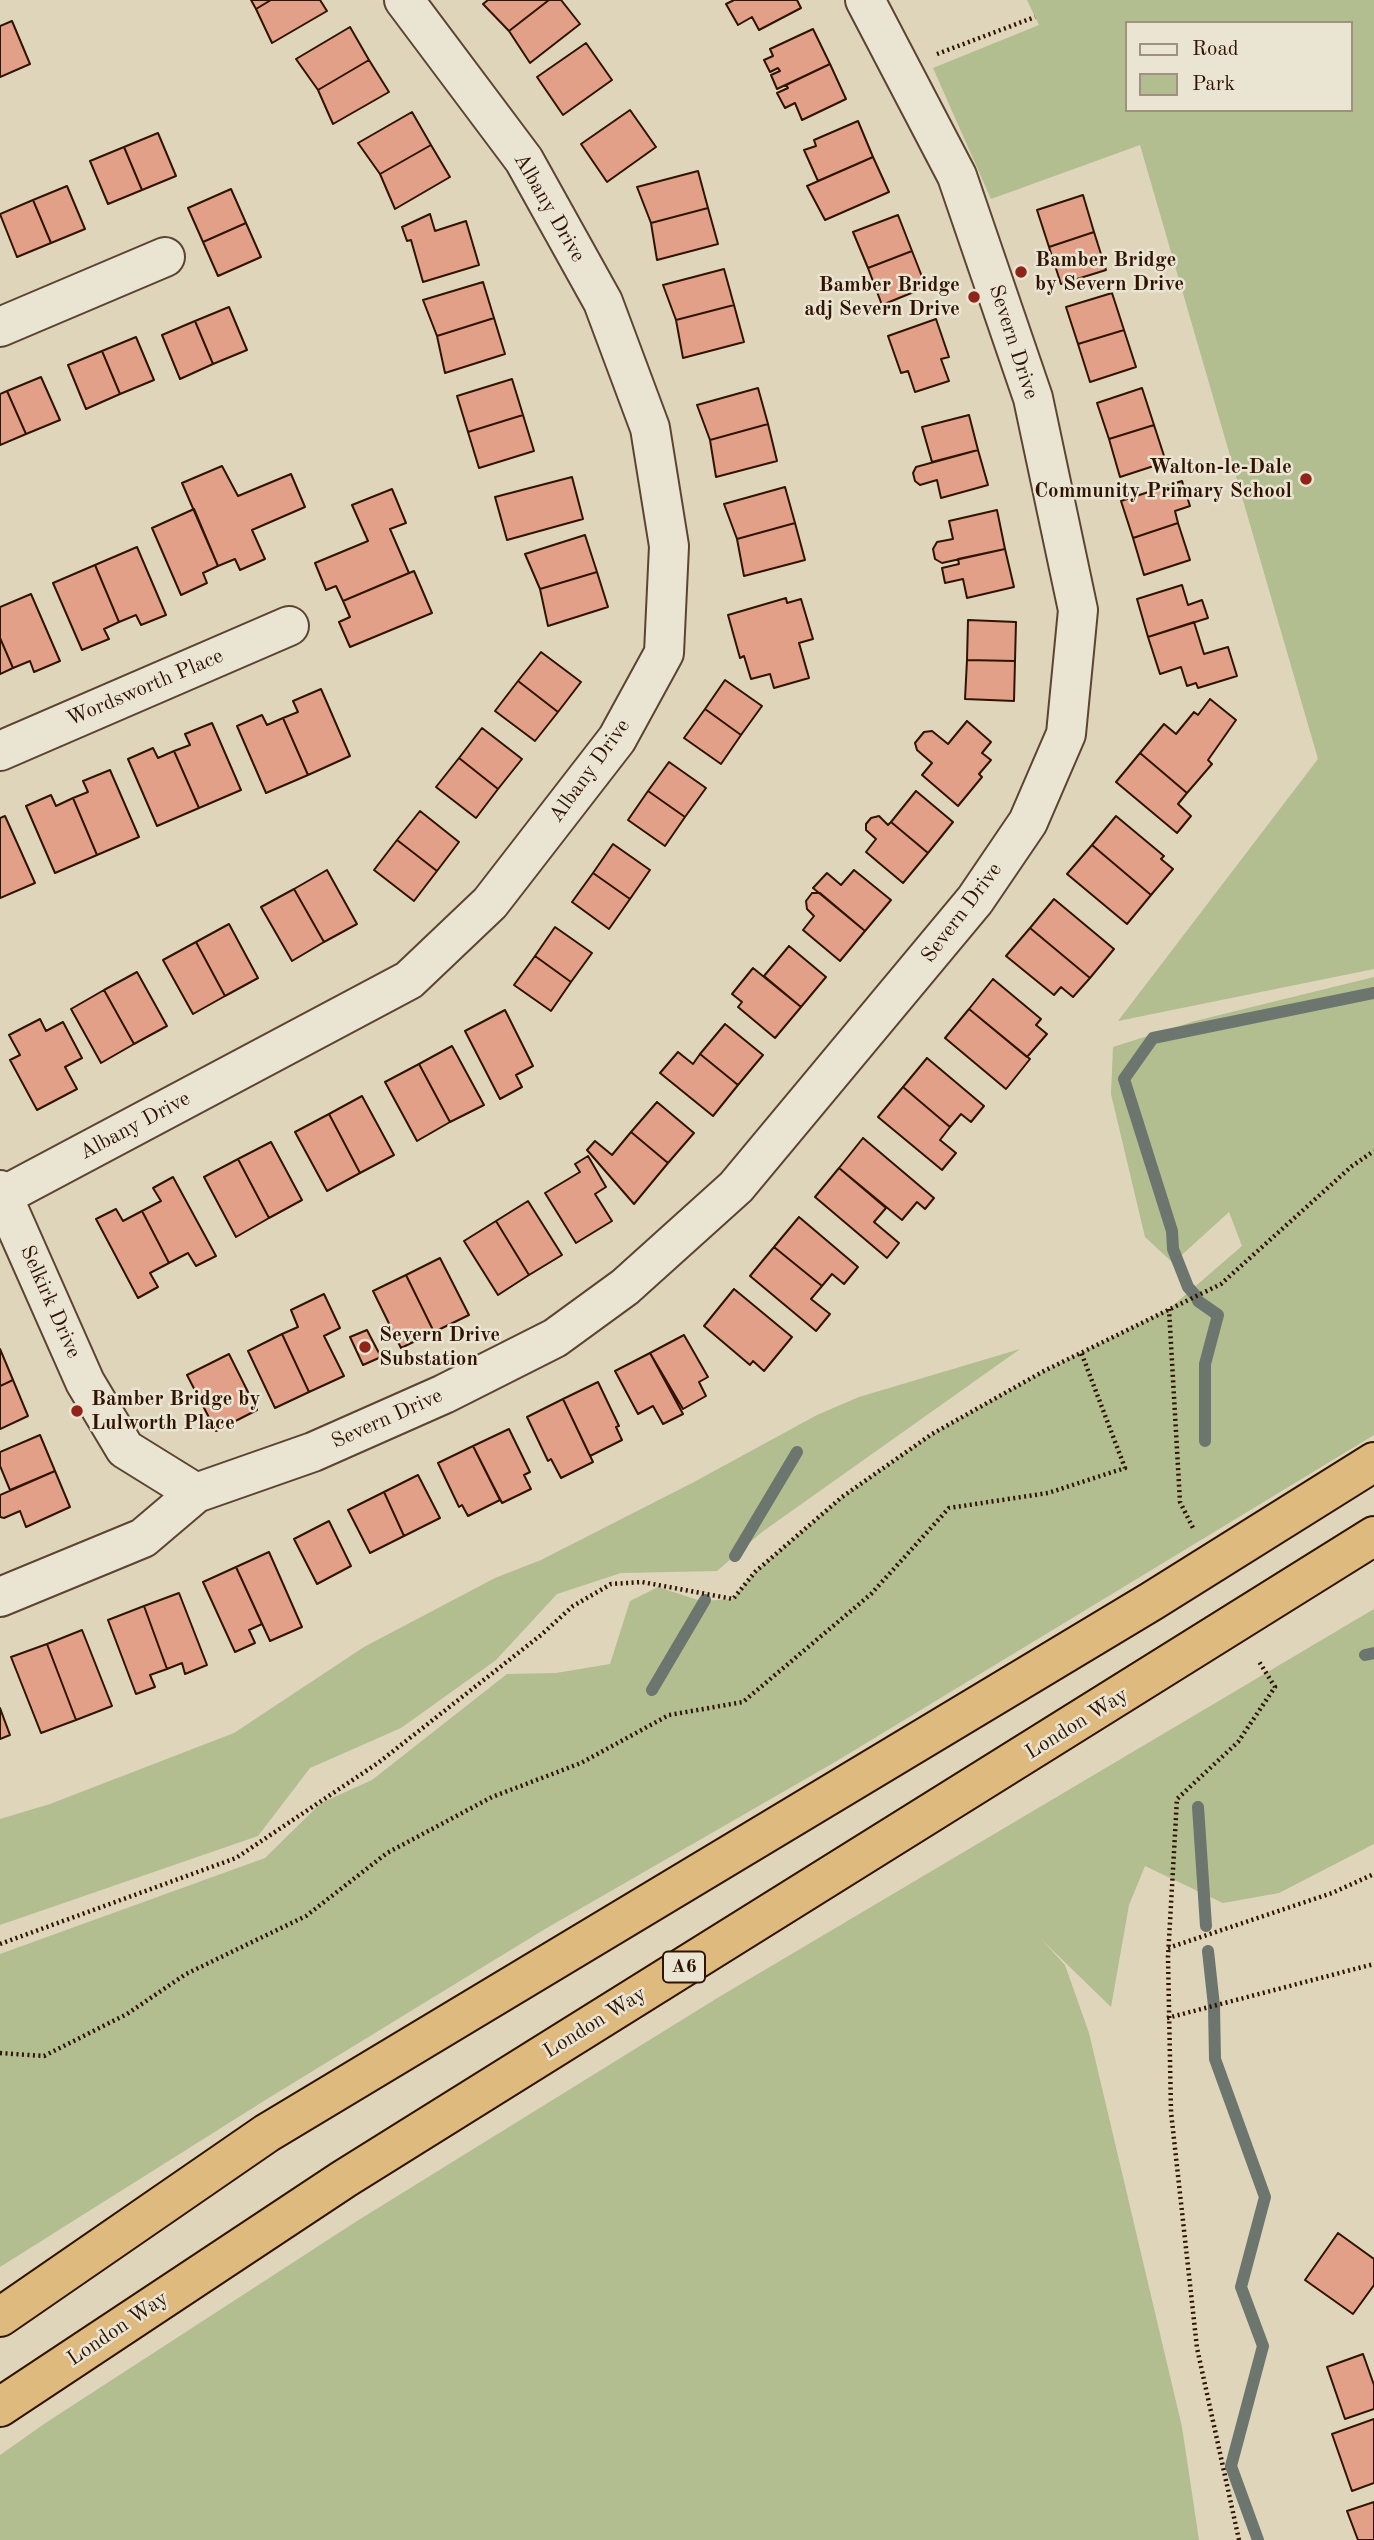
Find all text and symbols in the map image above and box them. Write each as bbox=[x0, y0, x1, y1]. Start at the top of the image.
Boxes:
legend bbox=[1126, 21, 1353, 112]
text: Road bbox=[1192, 39, 1239, 60]
text: Park bbox=[1192, 74, 1235, 95]
street label: Albany Drive bbox=[508, 149, 590, 267]
place label: Bamber Bridge by Severn Drive bbox=[1035, 247, 1184, 297]
marker: Bamber Bridge by Severn Drive bbox=[1013, 264, 1029, 280]
place label: Bamber Bridge adj Severn Drive bbox=[804, 272, 960, 322]
street label: Severn Drive bbox=[983, 282, 1043, 402]
marker: Bamber Bridge adj Severn Drive bbox=[966, 289, 982, 305]
place label: Walton-le-Dale Community Primary School bbox=[1034, 454, 1292, 504]
marker: Walton-le-Dale Community Primary School bbox=[1298, 471, 1314, 487]
street label: Wordsworth Place bbox=[63, 644, 227, 732]
street label: Albany Drive bbox=[544, 714, 636, 828]
street label: Severn Drive bbox=[916, 858, 1008, 968]
street label: Albany Drive bbox=[75, 1086, 195, 1166]
street label: Selkirk Drive bbox=[14, 1242, 86, 1362]
place label: Severn Drive Substation bbox=[379, 1322, 500, 1372]
marker: Severn Drive Substation bbox=[357, 1339, 373, 1355]
street label: Severn Drive bbox=[328, 1383, 446, 1455]
place label: Bamber Bridge by Lulworth Place bbox=[91, 1386, 260, 1436]
marker: Bamber Bridge by Lulworth Place bbox=[69, 1403, 85, 1419]
street label: London Way bbox=[1021, 1682, 1133, 1766]
road number: A6 bbox=[663, 1952, 705, 1982]
street label: London Way bbox=[539, 1981, 651, 2065]
street label: London Way bbox=[63, 2286, 173, 2372]

